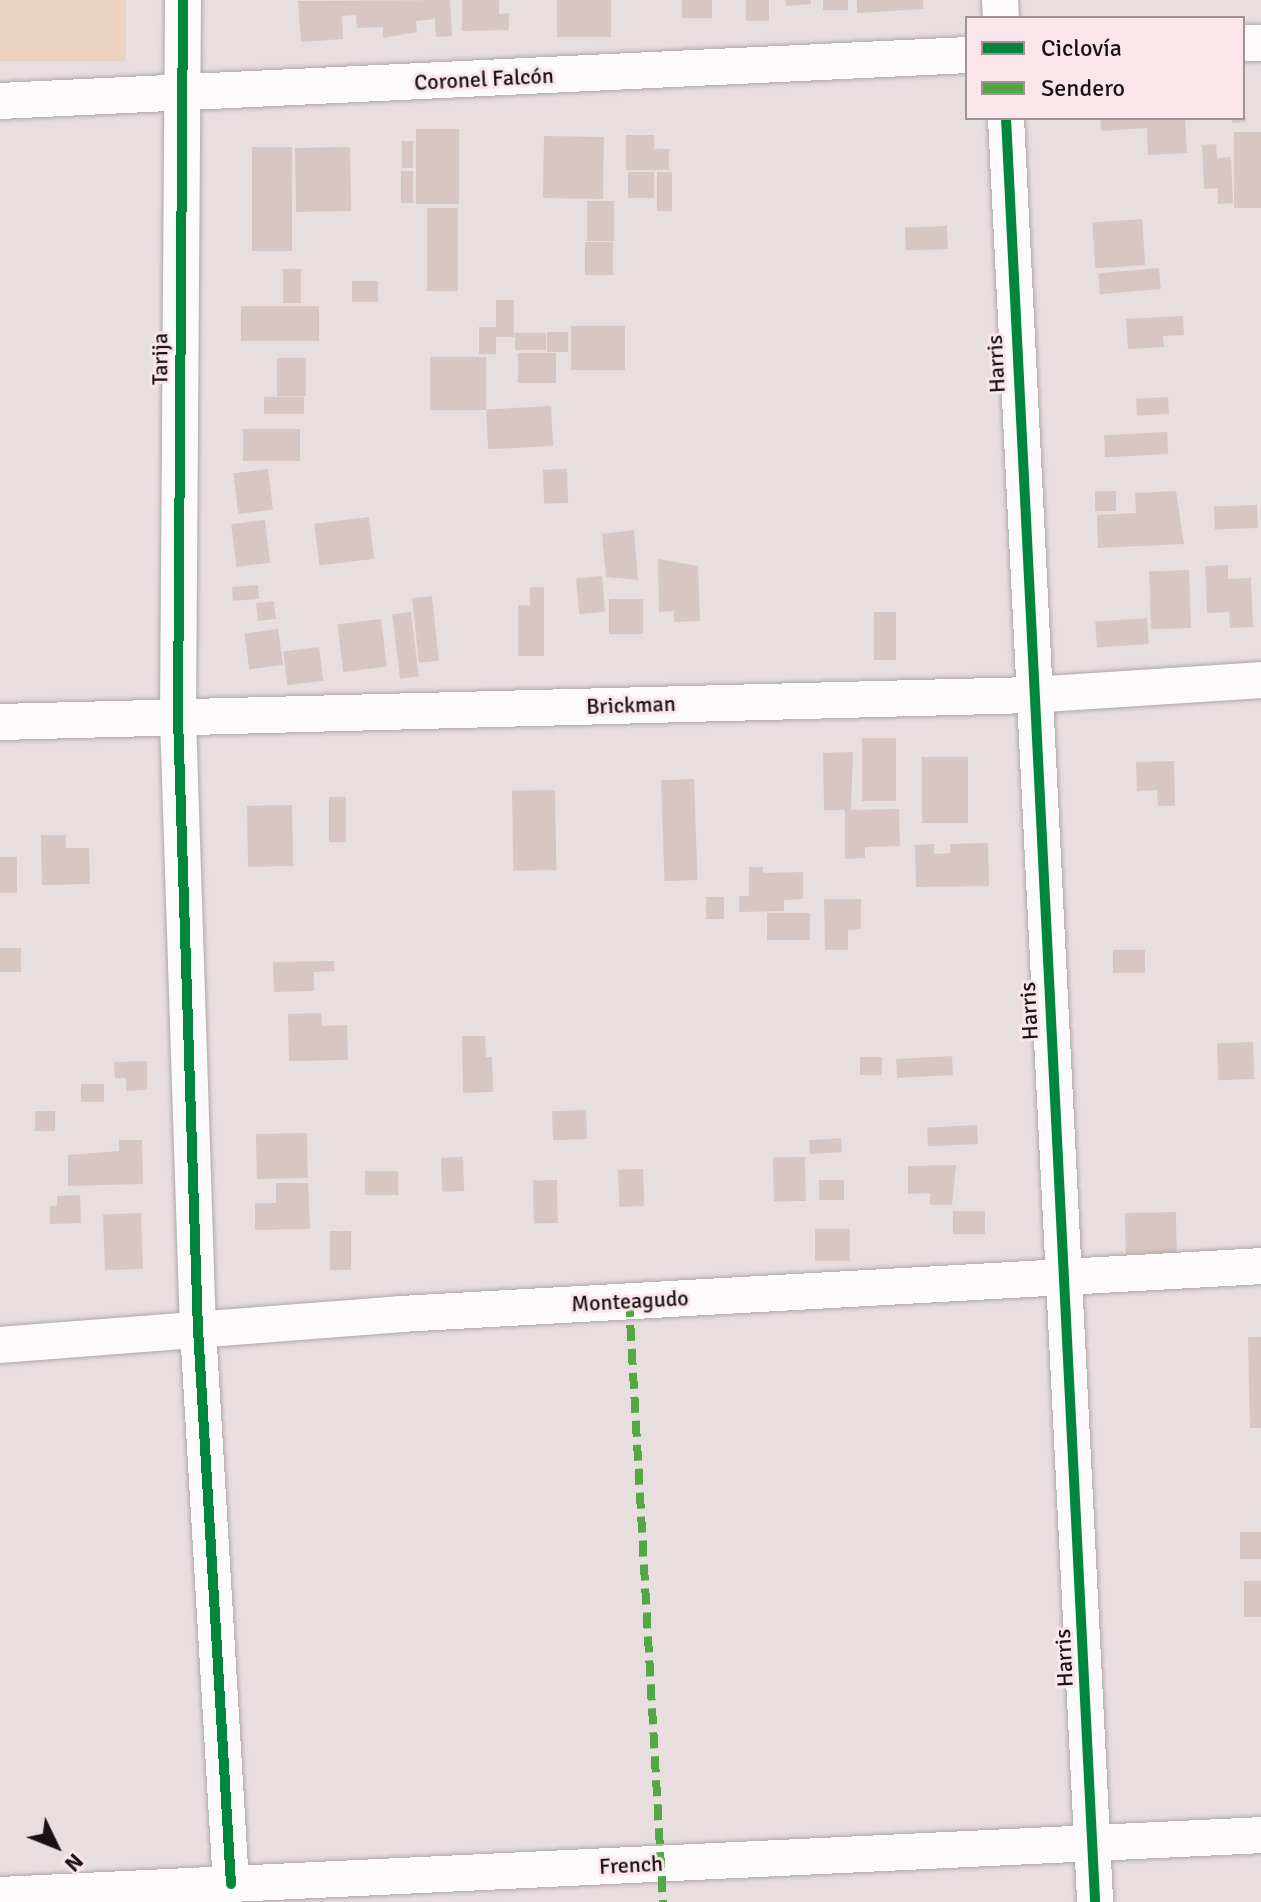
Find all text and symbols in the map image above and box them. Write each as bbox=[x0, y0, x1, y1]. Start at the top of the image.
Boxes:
legend bbox=[965, 16, 1245, 120]
text: Ciclovía bbox=[1041, 33, 1122, 63]
street label: Coronel Falcón bbox=[414, 62, 554, 96]
text: Sendero bbox=[1041, 73, 1125, 103]
street label: Tarija bbox=[147, 333, 173, 385]
street label: Harris bbox=[981, 334, 1011, 394]
street label: Brickman bbox=[586, 690, 676, 720]
street label: Harris bbox=[1014, 981, 1044, 1041]
street label: Monteagudo bbox=[571, 1285, 689, 1317]
street label: Harris bbox=[1049, 1628, 1079, 1688]
north arrow bbox=[16, 1806, 96, 1886]
text: N bbox=[59, 1848, 89, 1878]
street label: French bbox=[598, 1850, 664, 1880]

